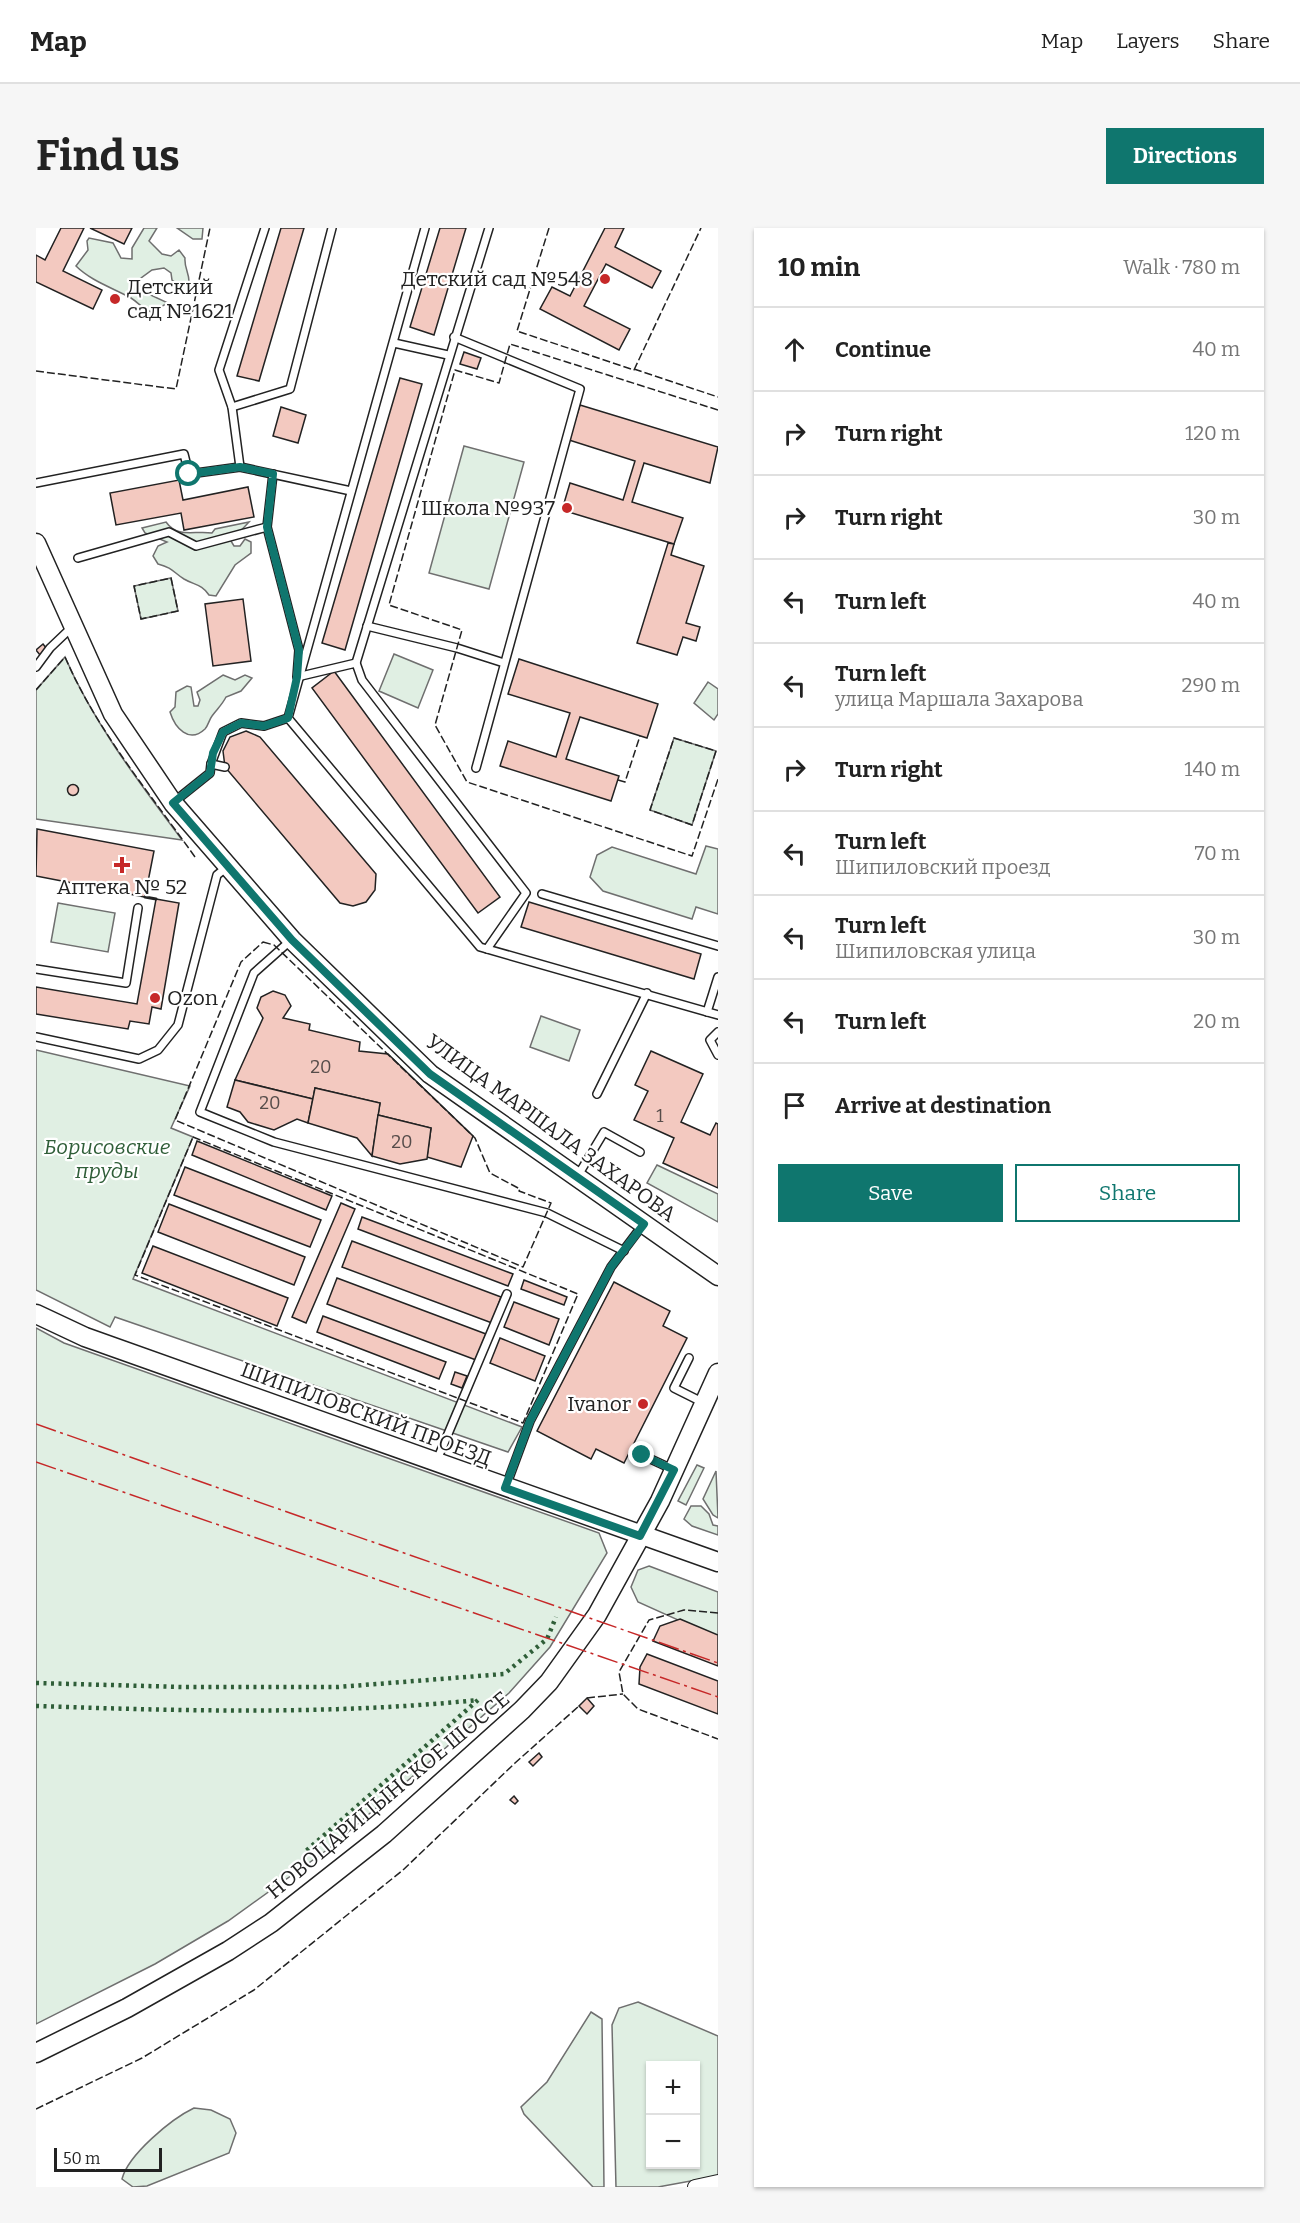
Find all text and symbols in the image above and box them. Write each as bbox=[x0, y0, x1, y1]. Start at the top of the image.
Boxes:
text: Map bbox=[30, 25, 87, 58]
text: Map bbox=[1041, 28, 1083, 54]
text: Layers bbox=[1116, 28, 1180, 54]
text: Share bbox=[1213, 28, 1270, 54]
button: Directions bbox=[1106, 128, 1264, 184]
text: Find us bbox=[36, 131, 180, 181]
text: 10 min bbox=[778, 252, 860, 283]
text: Walk · 780 m bbox=[1123, 255, 1240, 279]
place label: Детский сад №548 bbox=[401, 266, 593, 292]
marker: Детский сад №548 bbox=[598, 272, 612, 286]
place label: Детский сад №1621 bbox=[127, 274, 233, 324]
marker: Детский сад №1621 bbox=[108, 292, 122, 306]
icon: ahead bbox=[778, 333, 811, 366]
text: Continue bbox=[835, 336, 931, 363]
text: 40 m bbox=[1192, 337, 1240, 361]
icon: right bbox=[778, 417, 811, 450]
text: Turn right bbox=[835, 420, 943, 447]
text: 120 m bbox=[1185, 421, 1240, 445]
route start bbox=[175, 460, 201, 486]
place label: Школа №937 bbox=[421, 495, 555, 521]
marker: Школа №937 bbox=[560, 501, 574, 515]
icon: right bbox=[778, 501, 811, 534]
text: Turn right bbox=[835, 504, 943, 531]
text: 30 m bbox=[1193, 505, 1240, 529]
icon: left bbox=[778, 585, 811, 618]
text: Turn left bbox=[835, 588, 927, 615]
text: 40 m bbox=[1192, 589, 1240, 613]
text: Turn left bbox=[835, 660, 927, 687]
icon: left bbox=[778, 669, 811, 702]
text: 290 m bbox=[1182, 673, 1240, 697]
text: улица Маршала Захарова bbox=[835, 687, 1083, 711]
icon: right bbox=[778, 753, 811, 786]
text: Turn right bbox=[835, 756, 943, 783]
text: 140 m bbox=[1184, 757, 1240, 781]
text: Turn left bbox=[835, 828, 927, 855]
icon: left bbox=[778, 837, 811, 870]
text: 70 m bbox=[1194, 841, 1240, 865]
text: Шипиловский проезд bbox=[835, 855, 1050, 879]
marker: Аптека № 52 bbox=[115, 858, 129, 872]
place label: Аптека № 52 bbox=[57, 874, 187, 900]
text: Turn left bbox=[835, 912, 927, 939]
icon: left bbox=[778, 921, 811, 954]
text: 30 m bbox=[1193, 925, 1240, 949]
text: Шипиловская улица bbox=[835, 939, 1036, 963]
place label: Ozon bbox=[167, 985, 218, 1011]
marker: Ozon bbox=[148, 991, 162, 1005]
icon: left bbox=[778, 1005, 811, 1038]
text: Turn left bbox=[835, 1008, 927, 1035]
text: 20 m bbox=[1193, 1009, 1240, 1033]
street label: УЛИЦА МАРШАЛА ЗАХАРОВА bbox=[421, 1028, 681, 1228]
house number: 20 bbox=[310, 1056, 332, 1078]
icon: arrive bbox=[778, 1089, 811, 1122]
house number: 20 bbox=[259, 1092, 281, 1114]
text: Arrive at destination bbox=[835, 1092, 1051, 1119]
house number: 1 bbox=[656, 1105, 664, 1127]
house number: 20 bbox=[391, 1131, 413, 1153]
park label: Борисовские пруды bbox=[44, 1134, 171, 1184]
button: Save bbox=[778, 1164, 1003, 1222]
button: Share bbox=[1015, 1164, 1240, 1222]
street label: ШИПИЛОВСКИЙ ПРОЕЗД bbox=[237, 1357, 495, 1471]
place label: Ivanor bbox=[567, 1391, 631, 1417]
marker: Ivanor bbox=[636, 1397, 650, 1411]
route end bbox=[628, 1441, 654, 1467]
street label: НОВОЦАРИЦЫНСКОЕ ШОССЕ bbox=[261, 1686, 515, 1904]
map controls bbox=[646, 2061, 700, 2169]
button: + bbox=[646, 2061, 700, 2115]
button: − bbox=[646, 2115, 700, 2169]
scale bar bbox=[54, 2145, 162, 2172]
text: 50 m bbox=[63, 2149, 100, 2168]

